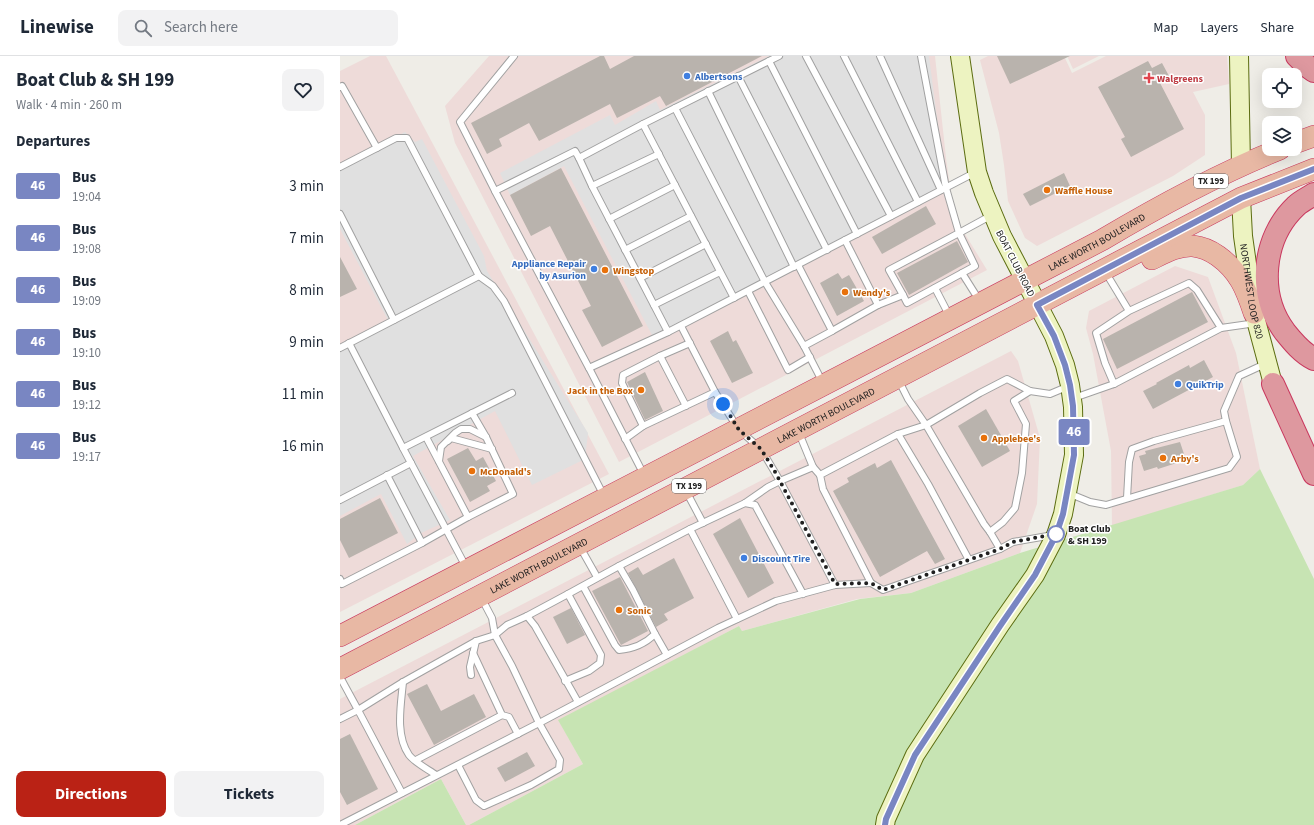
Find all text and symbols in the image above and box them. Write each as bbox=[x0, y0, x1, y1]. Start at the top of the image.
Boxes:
search box bbox=[118, 10, 398, 46]
text: Linewise bbox=[20, 14, 94, 41]
icon: search bbox=[132, 17, 154, 39]
text: Search here bbox=[164, 17, 238, 38]
text: Map bbox=[1153, 18, 1178, 38]
text: Layers bbox=[1200, 18, 1238, 38]
text: Share bbox=[1260, 18, 1294, 38]
text: Boat Club & SH 199 bbox=[16, 67, 174, 94]
map controls bbox=[1262, 68, 1302, 156]
button: locate bbox=[1262, 68, 1302, 108]
button: heart bbox=[282, 69, 324, 111]
place label: Albertsons bbox=[694, 70, 743, 84]
marker: Albertsons bbox=[682, 71, 692, 81]
place label: Walgreens bbox=[1157, 72, 1203, 86]
marker: Walgreens bbox=[1144, 73, 1154, 83]
text: Walk · 4 min · 260 m bbox=[16, 96, 122, 114]
button: layers bbox=[1262, 116, 1302, 156]
text: Departures bbox=[16, 131, 90, 152]
text: Bus bbox=[72, 167, 96, 188]
road number: TX 199 bbox=[1194, 174, 1228, 188]
text: 46 bbox=[31, 176, 45, 196]
text: 3 min bbox=[289, 176, 324, 197]
place label: Waffle House bbox=[1055, 184, 1112, 198]
marker: Waffle House bbox=[1042, 185, 1052, 195]
text: 19:04 bbox=[72, 188, 101, 206]
street label: LAKE WORTH BOULEVARD bbox=[1046, 210, 1148, 275]
text: Bus bbox=[72, 219, 96, 240]
text: 46 bbox=[31, 228, 45, 248]
text: 7 min bbox=[289, 228, 324, 249]
street label: BOAT CLUB ROAD bbox=[992, 228, 1038, 299]
text: 19:08 bbox=[72, 240, 101, 258]
street label: NORTHWEST LOOP 820 bbox=[1236, 243, 1267, 341]
place label: Appliance Repair by Asurion bbox=[511, 257, 586, 283]
marker: Appliance Repair by Asurion bbox=[589, 264, 599, 274]
place label: Wingstop bbox=[613, 264, 654, 278]
marker: Wingstop bbox=[600, 265, 610, 275]
text: Bus bbox=[72, 271, 96, 292]
text: 46 bbox=[31, 280, 45, 300]
text: 8 min bbox=[289, 280, 324, 301]
place label: Wendy's bbox=[853, 286, 891, 300]
marker: Wendy's bbox=[840, 287, 850, 297]
text: 19:09 bbox=[72, 292, 101, 310]
text: Bus bbox=[72, 323, 96, 344]
text: 46 bbox=[31, 332, 45, 352]
text: 9 min bbox=[289, 332, 324, 353]
text: 19:10 bbox=[72, 344, 101, 362]
text: Bus bbox=[72, 375, 96, 396]
place label: QuikTrip bbox=[1186, 378, 1224, 392]
marker: QuikTrip bbox=[1173, 379, 1183, 389]
text: 46 bbox=[31, 384, 45, 404]
text: 11 min bbox=[282, 384, 324, 405]
place label: Jack in the Box bbox=[567, 384, 633, 398]
marker: Jack in the Box bbox=[636, 385, 646, 395]
street label: LAKE WORTH BOULEVARD bbox=[775, 385, 878, 447]
your location bbox=[713, 394, 733, 414]
text: 19:12 bbox=[72, 396, 101, 414]
line badge: 46 bbox=[1056, 419, 1092, 445]
text: 46 bbox=[1067, 422, 1081, 442]
text: Bus bbox=[72, 427, 96, 448]
place label: Applebee's bbox=[991, 432, 1041, 446]
marker: Applebee's bbox=[979, 433, 989, 443]
text: 46 bbox=[31, 436, 45, 456]
text: 16 min bbox=[282, 436, 324, 457]
text: 19:17 bbox=[72, 448, 101, 466]
place label: Arby's bbox=[1170, 452, 1199, 466]
marker: Arby's bbox=[1158, 453, 1168, 463]
place label: McDonald's bbox=[480, 465, 532, 479]
marker: McDonald's bbox=[467, 466, 477, 476]
road number: TX 199 bbox=[672, 479, 706, 493]
place label: Boat Club & SH 199 bbox=[1068, 522, 1111, 548]
marker: Boat Club & SH 199 bbox=[1047, 525, 1065, 543]
street label: LAKE WORTH BOULEVARD bbox=[488, 535, 590, 598]
place label: Discount Tire bbox=[752, 552, 810, 566]
marker: Discount Tire bbox=[739, 553, 749, 563]
place label: Sonic bbox=[627, 604, 652, 618]
marker: Sonic bbox=[614, 605, 624, 615]
button: Directions bbox=[16, 771, 166, 817]
button: Tickets bbox=[174, 771, 324, 817]

